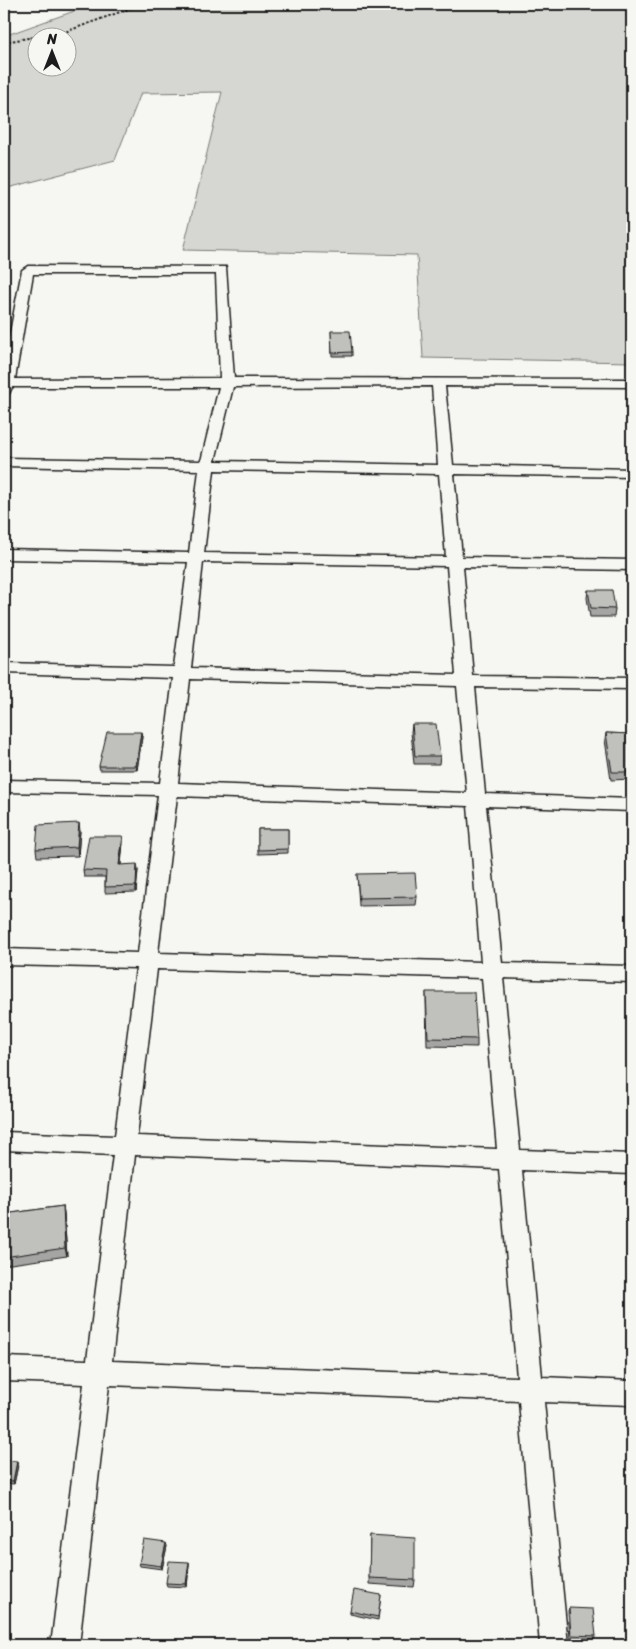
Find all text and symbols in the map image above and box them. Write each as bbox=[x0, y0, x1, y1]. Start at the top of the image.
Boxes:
text: N bbox=[46, 27, 57, 52]
north arrow bbox=[28, 28, 78, 78]

